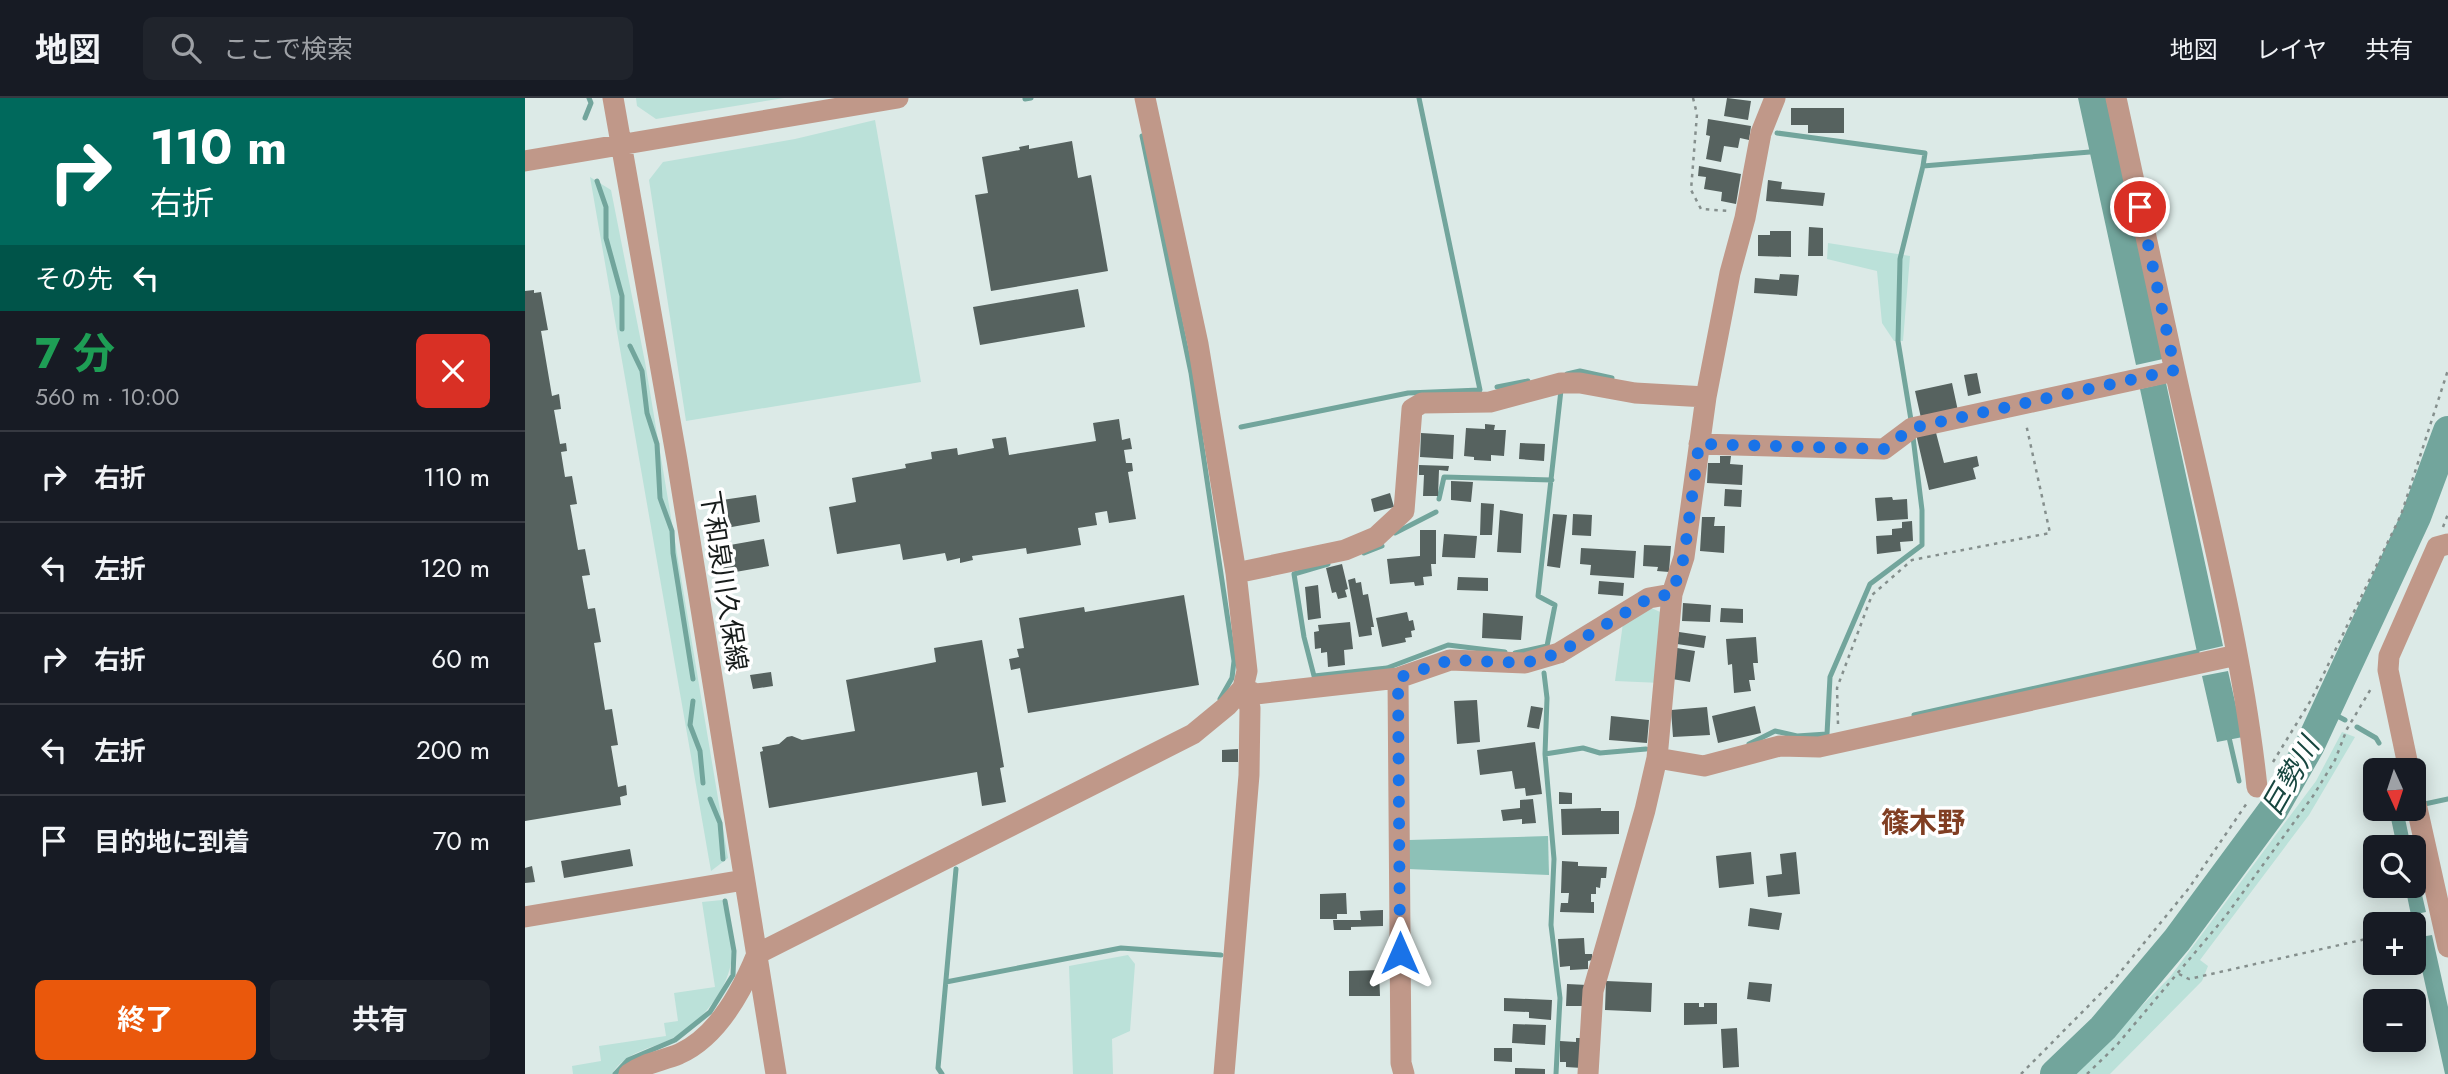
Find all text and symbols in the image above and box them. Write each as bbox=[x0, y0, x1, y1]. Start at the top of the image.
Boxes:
search box bbox=[143, 17, 633, 80]
text: 地図 bbox=[35, 26, 101, 73]
icon: search bbox=[167, 29, 205, 67]
text: ここで検索 bbox=[223, 30, 353, 68]
text: 地図 bbox=[2170, 32, 2218, 67]
text: レイヤ bbox=[2256, 32, 2327, 67]
text: 共有 bbox=[2365, 32, 2413, 67]
text: 110 m bbox=[150, 112, 287, 182]
icon: right bbox=[35, 126, 126, 217]
pin bbox=[2110, 177, 2170, 237]
text: 右折 bbox=[150, 180, 214, 226]
icon: arrive bbox=[2121, 188, 2159, 226]
icon: left bbox=[127, 259, 165, 297]
text: その先 bbox=[35, 260, 113, 298]
text: 7 分 bbox=[35, 323, 115, 384]
button: close bbox=[416, 334, 490, 408]
text: 560 m · 10:00 bbox=[35, 380, 179, 414]
icon: right bbox=[35, 458, 73, 496]
text: 110 m bbox=[423, 458, 490, 496]
text: 右折 bbox=[94, 459, 146, 497]
street label: 下和泉川久保線 bbox=[691, 488, 757, 674]
icon: left bbox=[35, 549, 73, 587]
text: 120 m bbox=[420, 549, 490, 587]
text: 左折 bbox=[94, 550, 146, 588]
icon: right bbox=[35, 640, 73, 678]
text: 60 m bbox=[431, 640, 490, 678]
text: 右折 bbox=[94, 641, 146, 679]
water label: 巨勢川 bbox=[2252, 727, 2331, 823]
icon: left bbox=[35, 731, 73, 769]
text: 200 m bbox=[416, 731, 490, 769]
text: 左折 bbox=[94, 732, 146, 770]
north arrow bbox=[2363, 758, 2425, 821]
map controls bbox=[2363, 758, 2426, 1052]
district label: 篠木野 bbox=[1881, 802, 1965, 843]
icon: arrive bbox=[35, 822, 73, 860]
text: 70 m bbox=[433, 822, 490, 860]
text: 目的地に到着 bbox=[94, 823, 250, 861]
button: search bbox=[2363, 835, 2426, 898]
button: + bbox=[2363, 912, 2426, 975]
position arrow bbox=[1363, 916, 1437, 990]
button: 終了 bbox=[35, 980, 256, 1060]
button: 共有 bbox=[270, 980, 490, 1060]
button: − bbox=[2363, 989, 2426, 1052]

